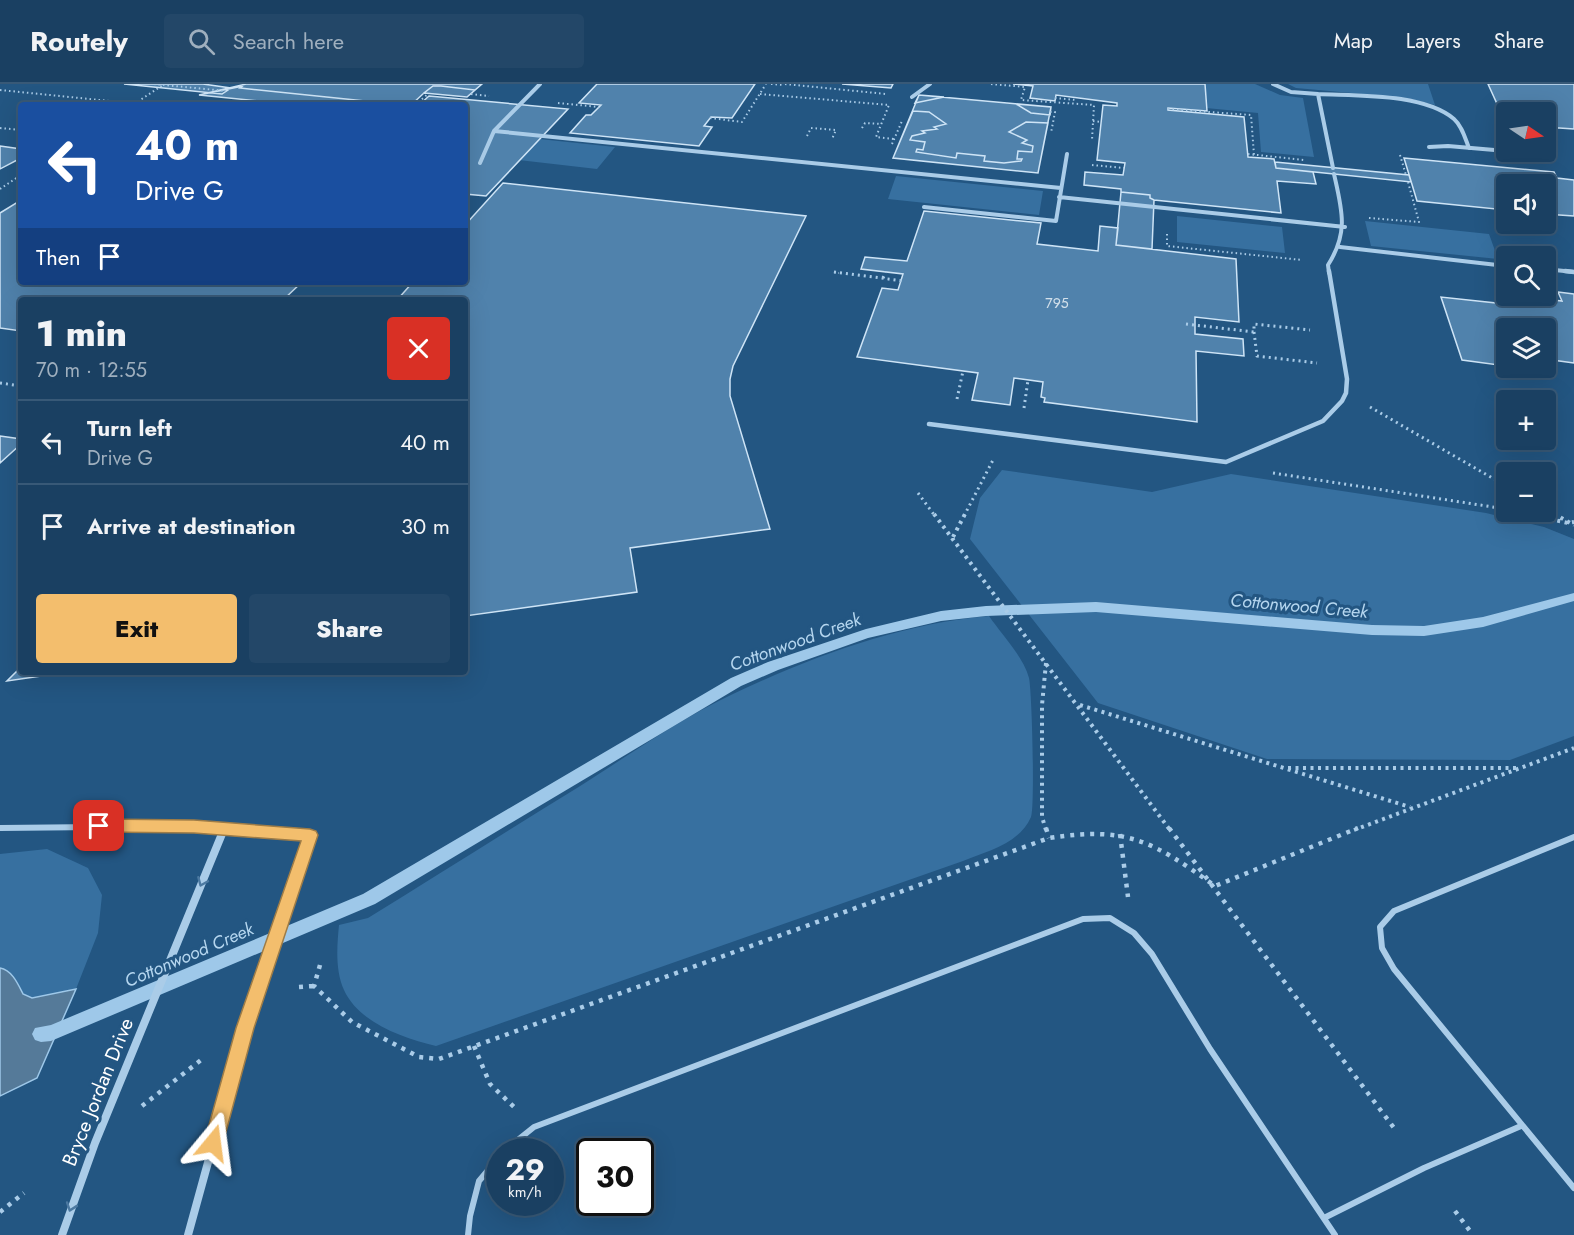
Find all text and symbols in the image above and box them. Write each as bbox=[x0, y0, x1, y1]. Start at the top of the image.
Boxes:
search box bbox=[164, 14, 584, 68]
text: Routely bbox=[30, 21, 128, 62]
icon: search bbox=[185, 25, 218, 58]
text: Search here bbox=[233, 25, 344, 57]
text: Map bbox=[1334, 26, 1373, 56]
text: Layers bbox=[1406, 26, 1461, 56]
text: Share bbox=[1494, 26, 1544, 56]
north arrow bbox=[1496, 102, 1556, 162]
map controls bbox=[1496, 102, 1556, 522]
text: 40 m bbox=[135, 115, 239, 176]
icon: left bbox=[36, 126, 114, 204]
text: Drive G bbox=[135, 171, 224, 210]
button: sound bbox=[1496, 174, 1556, 234]
icon: arrive bbox=[93, 240, 126, 273]
text: Then bbox=[36, 241, 81, 273]
button: search bbox=[1496, 246, 1556, 306]
house number: 795 bbox=[1045, 293, 1069, 313]
text: 1 min bbox=[36, 307, 127, 359]
button: close bbox=[387, 317, 450, 380]
button: layers bbox=[1496, 318, 1556, 378]
text: 70 m · 12:55 bbox=[36, 356, 147, 385]
button: + bbox=[1496, 390, 1556, 450]
text: Turn left bbox=[87, 412, 172, 444]
icon: left bbox=[36, 426, 69, 459]
text: 40 m bbox=[400, 426, 450, 458]
text: Drive G bbox=[87, 444, 153, 473]
button: − bbox=[1496, 462, 1556, 522]
icon: arrive bbox=[36, 510, 69, 543]
text: Arrive at destination bbox=[87, 510, 296, 542]
text: 30 m bbox=[401, 510, 450, 542]
water label: Cottonwood Creek bbox=[1229, 587, 1370, 625]
button: Exit bbox=[36, 594, 237, 663]
button: Share bbox=[249, 594, 450, 663]
water label: Cottonwood Creek bbox=[726, 606, 865, 678]
pin bbox=[73, 800, 124, 851]
icon: arrive bbox=[82, 809, 115, 842]
one-way arrow bbox=[197, 876, 209, 887]
water label: Cottonwood Creek bbox=[120, 916, 259, 994]
street label: Bryce Jordan Drive bbox=[55, 1014, 141, 1170]
position arrow bbox=[181, 1111, 245, 1175]
speed limit sign: 30 bbox=[576, 1138, 654, 1216]
text: 29 bbox=[505, 1148, 545, 1191]
text: km/h bbox=[508, 1181, 542, 1203]
one-way arrow bbox=[66, 1201, 79, 1212]

